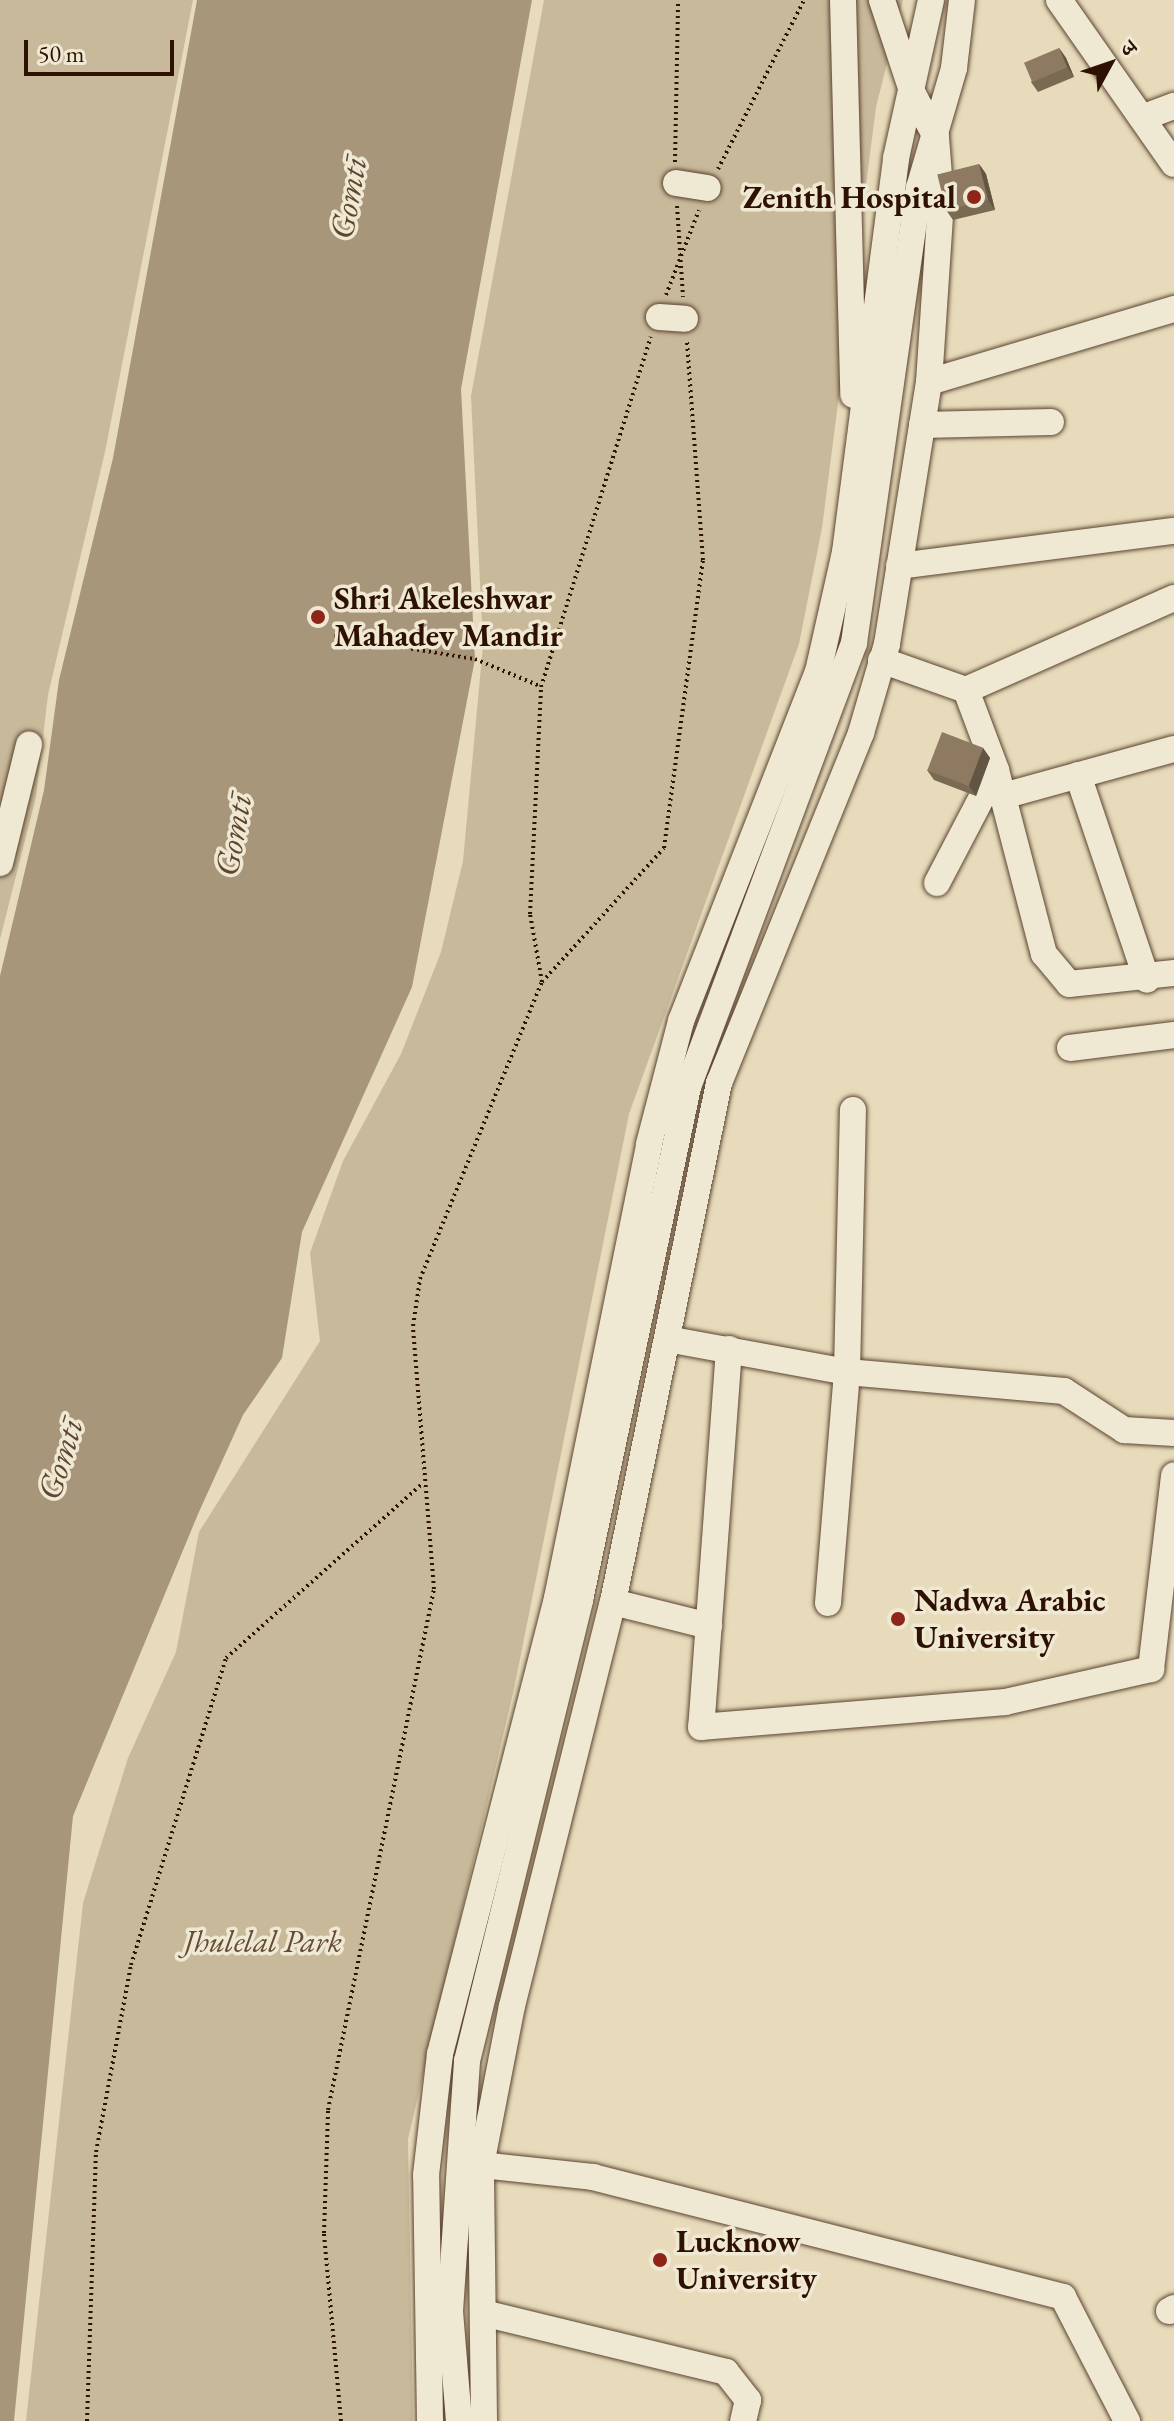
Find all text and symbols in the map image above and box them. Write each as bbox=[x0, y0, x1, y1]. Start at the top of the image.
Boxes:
scale bar bbox=[28, 24, 178, 74]
north arrow bbox=[1070, 24, 1150, 104]
text: उ bbox=[1114, 35, 1143, 62]
text: 50 m bbox=[38, 38, 85, 69]
water label: Gomtī bbox=[321, 154, 375, 242]
place label: Zenith Hospital bbox=[743, 178, 956, 216]
marker: Zenith Hospital bbox=[963, 186, 985, 208]
place label: Shri Akeleshwar Mahadev Mandir bbox=[334, 580, 563, 655]
marker: Shri Akeleshwar Mahadev Mandir bbox=[309, 608, 327, 626]
water label: Gomtī bbox=[206, 791, 260, 879]
water label: Gomtī bbox=[28, 1413, 92, 1505]
place label: Nadwa Arabic University bbox=[914, 1582, 1106, 1657]
marker: Nadwa Arabic University bbox=[889, 1610, 907, 1628]
park label: Jhulelal Park bbox=[184, 1922, 342, 1960]
place label: Lucknow University bbox=[676, 2223, 817, 2298]
marker: Lucknow University bbox=[651, 2251, 669, 2269]

